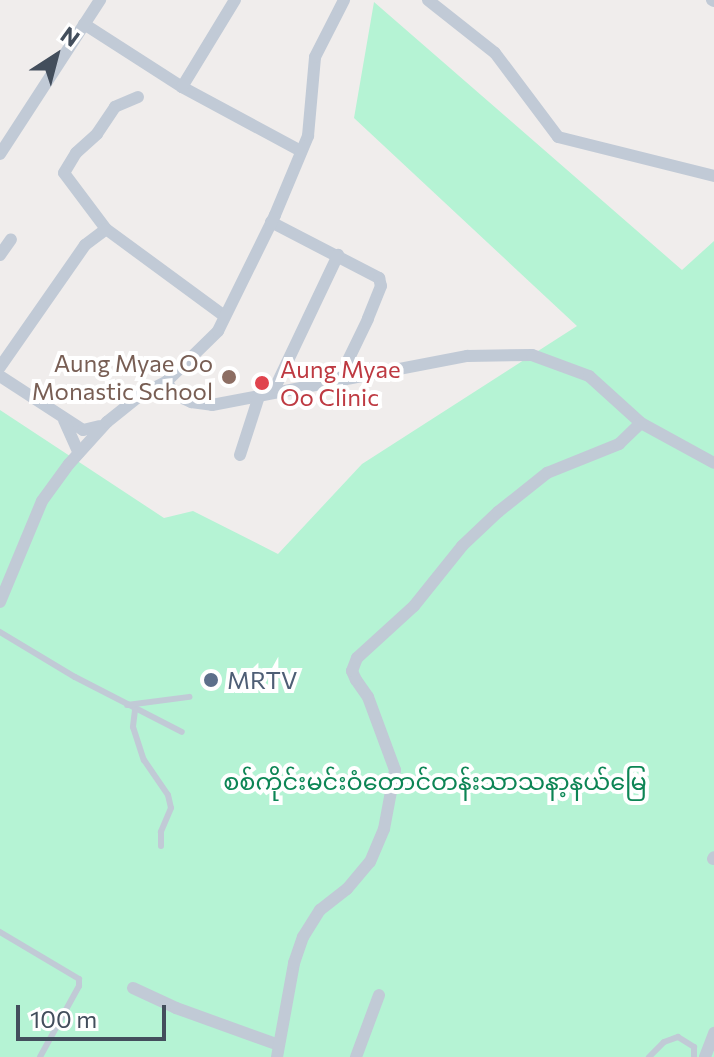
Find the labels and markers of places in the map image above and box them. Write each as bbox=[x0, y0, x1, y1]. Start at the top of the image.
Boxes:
place label: Aung Myae Oo Monastic School bbox=[32, 349, 213, 405]
place label: Aung Myae Oo Clinic bbox=[280, 355, 401, 411]
marker: Aung Myae Oo Monastic School bbox=[220, 368, 238, 386]
marker: Aung Myae Oo Clinic bbox=[251, 372, 273, 394]
place label: MRTV bbox=[227, 666, 297, 694]
marker: MRTV bbox=[202, 671, 220, 689]

